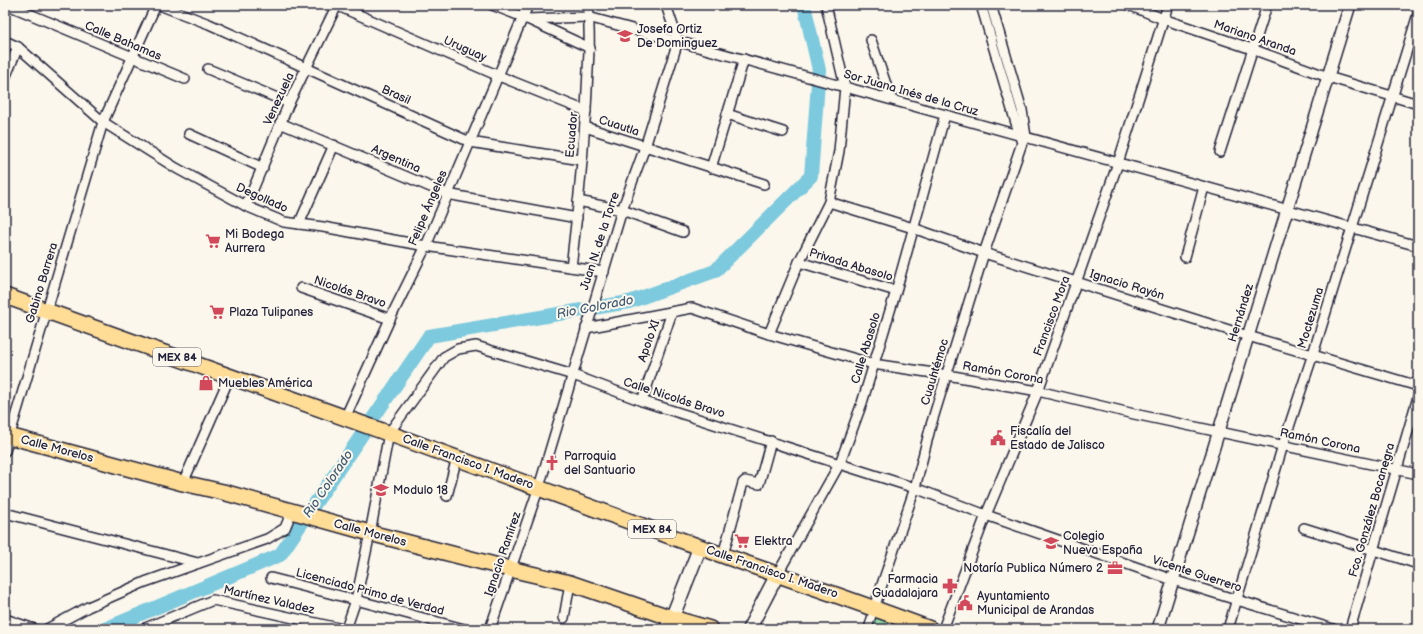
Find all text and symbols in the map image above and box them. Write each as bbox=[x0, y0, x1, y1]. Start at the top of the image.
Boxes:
street label: Mariano Aranda bbox=[1212, 17, 1299, 59]
street label: Calle Bahamas bbox=[82, 18, 164, 64]
place label: Josefa Ortiz De Dominguez bbox=[637, 22, 718, 51]
school or university icon: Josefa Ortiz De Dominguez bbox=[616, 27, 634, 45]
street label: Uruguay bbox=[441, 33, 489, 65]
street label: Sor Juana Inés de la Cruz bbox=[842, 67, 980, 120]
street label: Venezuela bbox=[260, 70, 298, 128]
street label: Brasil bbox=[379, 82, 413, 108]
street label: Ecuador bbox=[563, 111, 582, 158]
street label: Cuautla bbox=[597, 112, 641, 140]
street label: Argentina bbox=[369, 142, 423, 177]
street label: Felipe Ángeles bbox=[404, 167, 451, 248]
street label: Degollado bbox=[234, 180, 290, 216]
street label: Juan N. de la Torre bbox=[577, 190, 623, 292]
place label: Mi Bodega Aurrera bbox=[225, 227, 284, 256]
supermarket icon: Mi Bodega Aurrera bbox=[204, 232, 222, 250]
street label: Gabino Barrera bbox=[23, 241, 61, 325]
street label: Privada Abasolo bbox=[807, 245, 895, 285]
street label: Ignacio Rayón bbox=[1088, 266, 1166, 304]
street label: Nicolás Bravo bbox=[312, 273, 388, 311]
street label: Francisco Mora bbox=[1031, 274, 1074, 358]
street label: Hernández bbox=[1225, 282, 1257, 344]
street label: Moctezuma bbox=[1295, 285, 1327, 350]
water label: Rio Colorado bbox=[555, 292, 635, 322]
supermarket icon: Plaza Tulipanes bbox=[208, 303, 226, 321]
place label: Plaza Tulipanes bbox=[229, 305, 313, 320]
street label: Calle Abasolo bbox=[848, 310, 884, 386]
street label: Apolo XI bbox=[635, 318, 663, 364]
street label: Cuauhtémoc bbox=[918, 337, 952, 407]
road number: MEX 84 bbox=[153, 348, 201, 366]
street label: Ramón Corona bbox=[961, 359, 1045, 388]
shop icon: Muebles América bbox=[197, 374, 215, 392]
street label: Calle Nicolás Bravo bbox=[621, 374, 727, 422]
place label: Muebles América bbox=[218, 376, 313, 391]
place label: Fiscalía del Estado de Jalisco bbox=[1010, 424, 1105, 453]
street label: Ramón Corona bbox=[1278, 425, 1362, 457]
public building icon: Fiscalía del Estado de Jalisco bbox=[989, 429, 1007, 447]
street label: Calle Francisco I. Madero bbox=[400, 431, 536, 493]
street label: Calle Morelos bbox=[19, 432, 95, 466]
street label: Fco. González Bocanegra bbox=[1346, 441, 1398, 579]
water label: Rio Colorado bbox=[300, 447, 357, 521]
place label: Parroquia del Santuario bbox=[564, 449, 636, 478]
church icon: Parroquia del Santuario bbox=[543, 454, 561, 472]
school or university icon: Modulo 18 bbox=[372, 481, 390, 499]
place label: Modulo 18 bbox=[393, 483, 448, 498]
street label: Ignacio Ramírez bbox=[482, 509, 525, 598]
street label: Calle Morelos bbox=[332, 516, 408, 550]
road number: MEX 84 bbox=[628, 520, 676, 538]
place label: Colegio Nueva España bbox=[1063, 529, 1143, 558]
supermarket icon: Elektra bbox=[733, 532, 751, 550]
place label: Elektra bbox=[754, 534, 793, 549]
school or university icon: Colegio Nueva España bbox=[1042, 534, 1060, 552]
street label: Calle Francisco I. Madero bbox=[704, 542, 840, 602]
street label: Vicente Guerrero bbox=[1150, 552, 1244, 596]
office icon: Notaría Publica Número 2 bbox=[1106, 559, 1124, 577]
place label: Notaría Publica Número 2 bbox=[963, 561, 1103, 576]
street label: Licenciado Primo de Verdad bbox=[294, 565, 446, 619]
place label: Farmacia Guadalajara bbox=[872, 572, 938, 601]
pharmacy icon: Farmacia Guadalajara bbox=[941, 577, 959, 595]
street label: Martínez Valadez bbox=[222, 582, 316, 618]
place label: Ayuntamiento Municipal de Arandas bbox=[977, 589, 1094, 618]
public building icon: Ayuntamiento Municipal de Arandas bbox=[956, 594, 974, 612]

